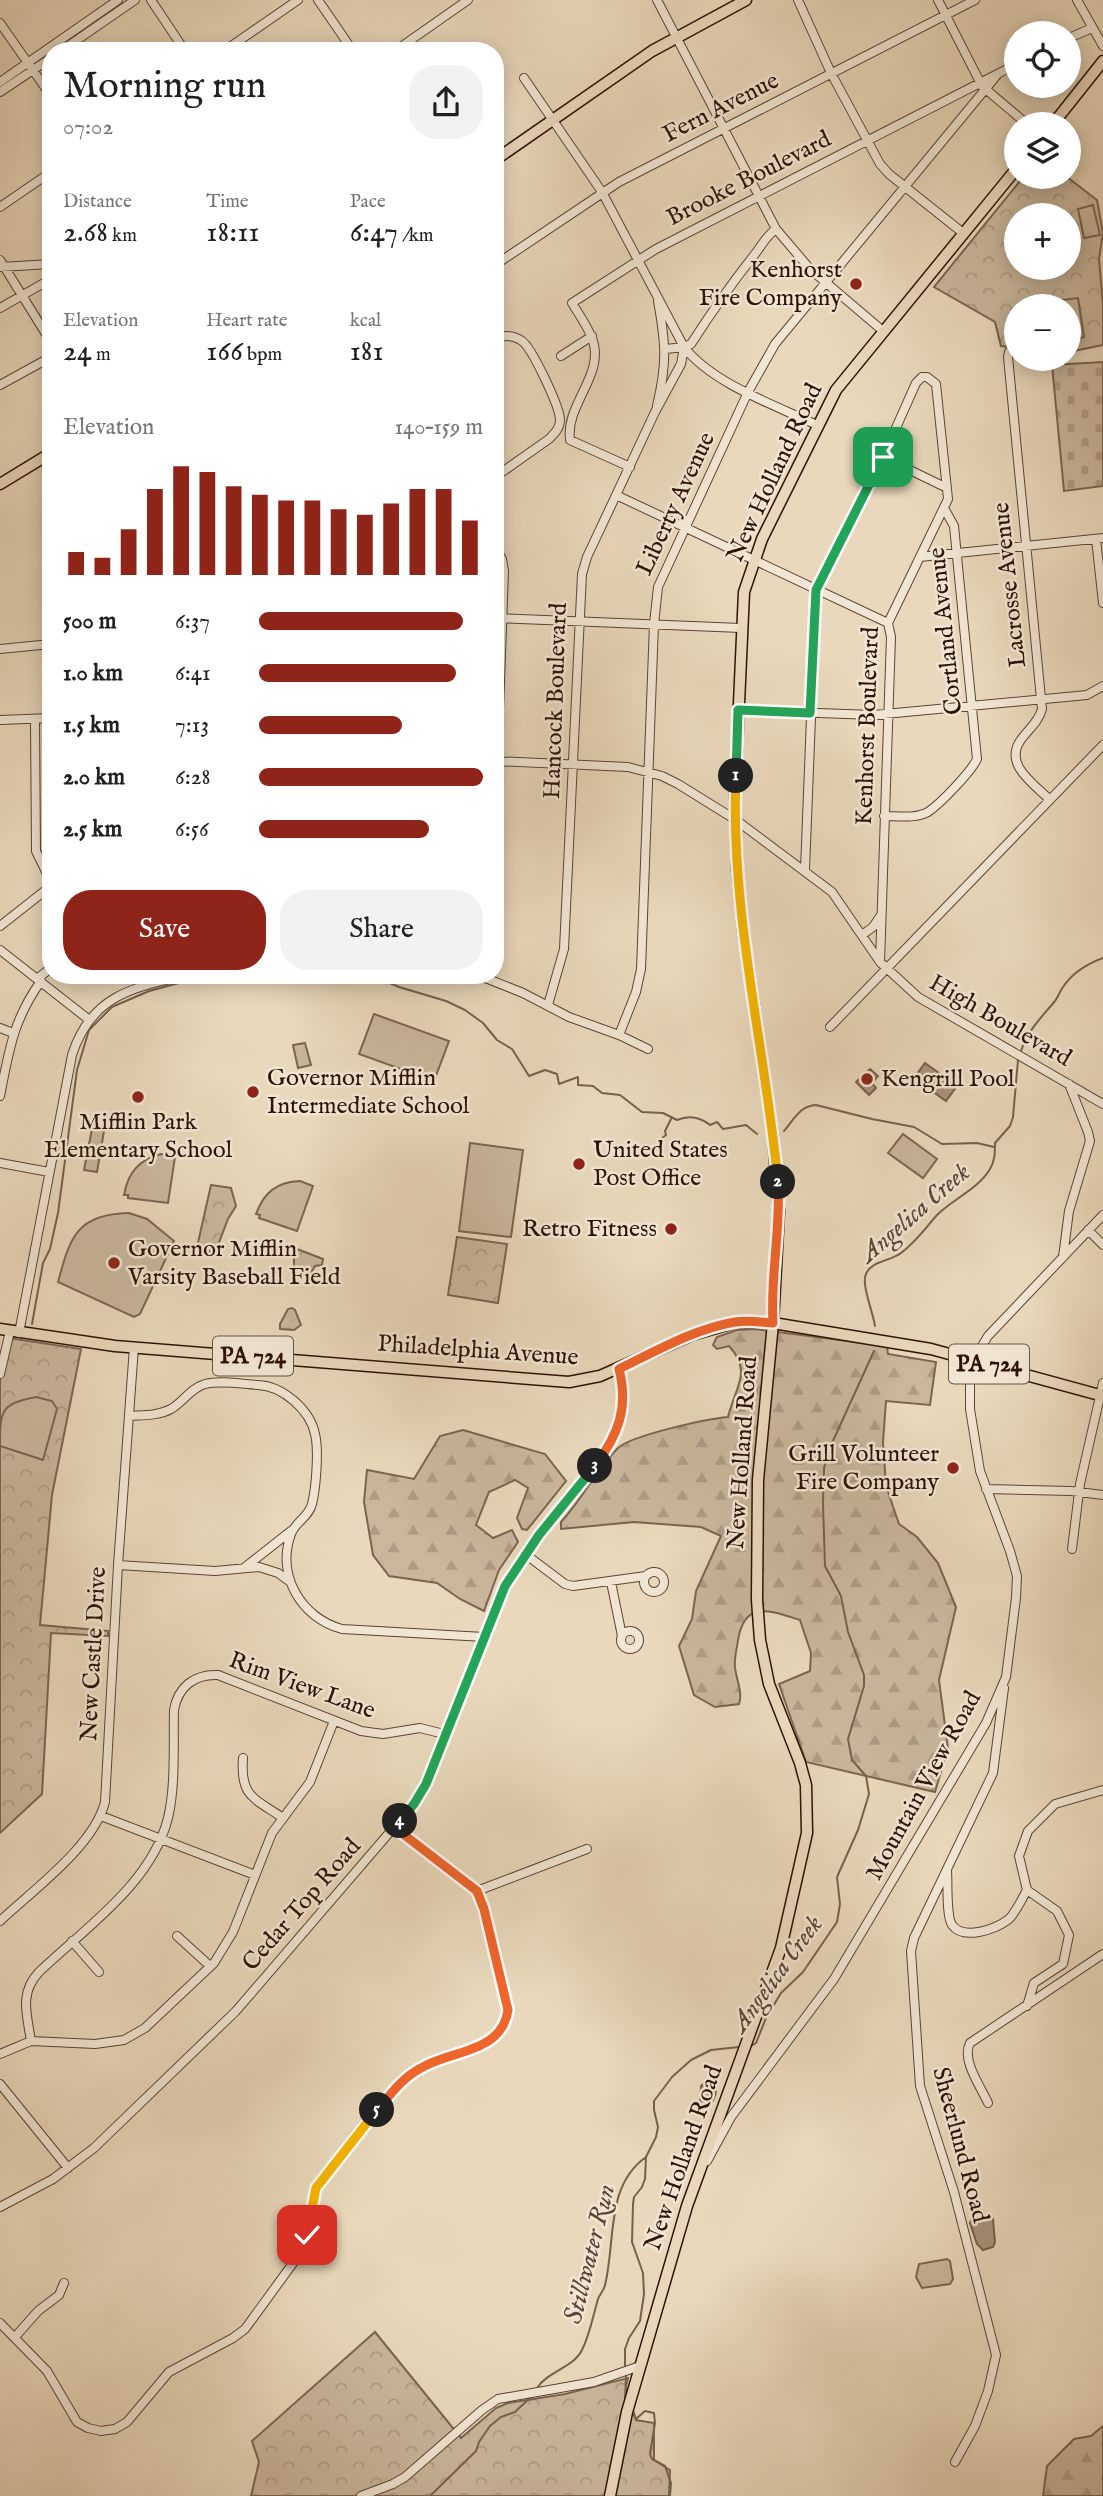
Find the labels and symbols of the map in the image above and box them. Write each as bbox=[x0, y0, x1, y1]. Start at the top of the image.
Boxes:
street label: Fern Avenue bbox=[658, 66, 784, 150]
street label: Brooke Boulevard bbox=[662, 124, 837, 234]
place label: Kenhorst Fire Company bbox=[699, 255, 842, 314]
marker: Kenhorst Fire Company bbox=[848, 276, 864, 292]
street label: New Holland Road bbox=[720, 378, 830, 567]
street label: Liberty Avenue bbox=[629, 427, 723, 581]
pin bbox=[853, 427, 913, 487]
street label: Lacrosse Avenue bbox=[986, 501, 1034, 669]
street label: Cortland Avenue bbox=[922, 546, 970, 716]
street label: Hancock Boulevard bbox=[537, 602, 575, 800]
street label: Kenhorst Boulevard bbox=[849, 626, 887, 826]
pin: 1 bbox=[718, 758, 754, 794]
street label: High Boulevard bbox=[923, 968, 1077, 1074]
place label: Governor Mifflin Intermediate School bbox=[267, 1063, 470, 1122]
place label: Kengrill Pool bbox=[881, 1064, 1015, 1095]
marker: Kengrill Pool bbox=[859, 1071, 875, 1087]
marker: Governor Mifflin Intermediate School bbox=[245, 1084, 261, 1100]
marker: Mifflin Park Elementary School bbox=[130, 1089, 146, 1105]
place label: Mifflin Park Elementary School bbox=[44, 1107, 233, 1166]
place label: United States Post Office bbox=[593, 1135, 728, 1194]
marker: United States Post Office bbox=[571, 1156, 587, 1172]
water label: Angelica Creek bbox=[851, 1156, 978, 1273]
pin: 2 bbox=[760, 1164, 796, 1200]
place label: Retro Fitness bbox=[522, 1214, 657, 1245]
marker: Retro Fitness bbox=[663, 1221, 679, 1237]
place label: Governor Mifflin Varsity Baseball Field bbox=[127, 1234, 341, 1293]
marker: Governor Mifflin Varsity Baseball Field bbox=[106, 1255, 122, 1271]
street label: Philadelphia Avenue bbox=[376, 1329, 580, 1373]
road number: PA 724 bbox=[213, 1336, 293, 1376]
road number: PA 724 bbox=[949, 1344, 1029, 1384]
street label: New Holland Road bbox=[721, 1355, 765, 1551]
place label: Grill Volunteer Fire Company bbox=[788, 1439, 939, 1498]
pin: 3 bbox=[578, 1448, 612, 1484]
marker: Grill Volunteer Fire Company bbox=[945, 1460, 961, 1476]
street label: New Castle Drive bbox=[74, 1566, 114, 1742]
street label: Rim View Lane bbox=[225, 1645, 379, 1727]
street label: Mountain View Road bbox=[859, 1686, 989, 1886]
pin: 4 bbox=[382, 1804, 418, 1839]
street label: Cedar Top Road bbox=[236, 1832, 368, 1978]
water label: Angelica Creek bbox=[722, 1909, 831, 2042]
street label: New Holland Road bbox=[638, 2061, 730, 2255]
street label: Sheerlund Road bbox=[924, 2064, 996, 2226]
pin: 5 bbox=[360, 2092, 394, 2128]
water label: Stillwater Run bbox=[557, 2181, 623, 2327]
pin bbox=[277, 2205, 337, 2265]

